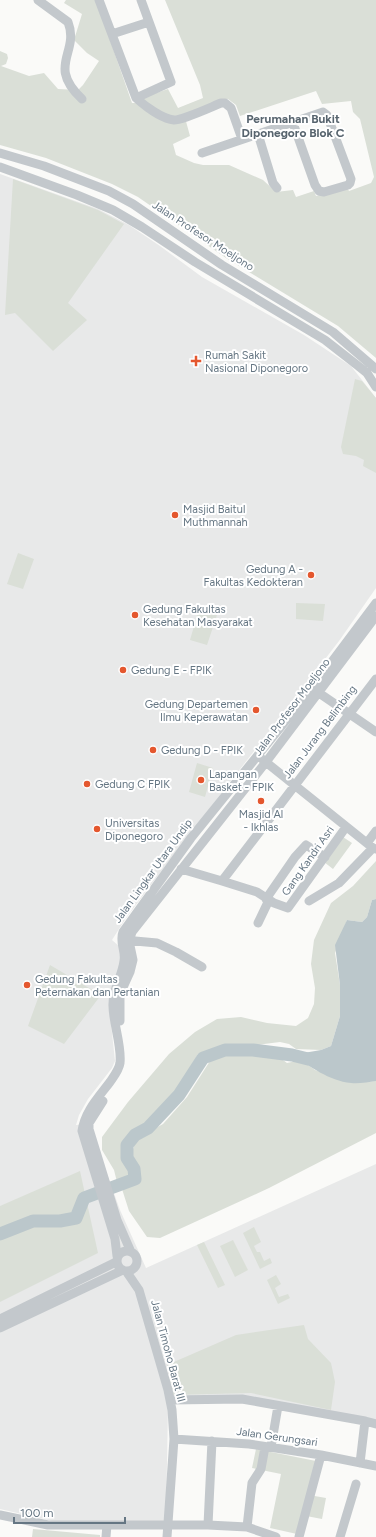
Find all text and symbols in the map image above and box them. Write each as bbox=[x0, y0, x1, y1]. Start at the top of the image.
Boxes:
district label: Perumahan Bukit Diponegoro Blok C bbox=[241, 112, 345, 140]
street label: Jalan Profesor Moeljono bbox=[150, 198, 256, 274]
place label: Rumah Sakit Nasional Diponegoro bbox=[205, 349, 308, 375]
marker: Rumah Sakit Nasional Diponegoro bbox=[190, 355, 202, 367]
place label: Masjid Baitul Muthmannah bbox=[183, 503, 248, 529]
marker: Masjid Baitul Muthmannah bbox=[170, 510, 180, 520]
place label: Gedung A - Fakultas Kedokteran bbox=[204, 563, 303, 589]
marker: Gedung A - Fakultas Kedokteran bbox=[306, 570, 316, 580]
place label: Gedung Fakultas Kesehatan Masyarakat bbox=[143, 603, 253, 629]
marker: Gedung Fakultas Kesehatan Masyarakat bbox=[130, 610, 140, 620]
street label: Jalan Profesor Moeljono bbox=[251, 656, 333, 758]
place label: Gedung E - FPIK bbox=[131, 664, 212, 677]
marker: Gedung E - FPIK bbox=[118, 665, 128, 675]
street label: Jalan Jurang Belimbing bbox=[281, 683, 359, 781]
place label: Gedung Departemen Ilmu Keperawatan bbox=[145, 698, 248, 724]
marker: Gedung Departemen Ilmu Keperawatan bbox=[251, 705, 261, 715]
place label: Gedung D - FPIK bbox=[161, 744, 243, 757]
marker: Gedung D - FPIK bbox=[148, 745, 158, 755]
place label: Lapangan Basket - FPIK bbox=[209, 768, 274, 794]
marker: Lapangan Basket - FPIK bbox=[196, 775, 206, 785]
place label: Gedung C FPIK bbox=[95, 778, 170, 791]
marker: Gedung C FPIK bbox=[82, 779, 92, 789]
marker: Masjid Al - Ikhlas bbox=[256, 796, 266, 806]
place label: Masjid Al - Ikhlas bbox=[239, 808, 283, 834]
street label: Jalan Lingkar Utara Undip bbox=[111, 816, 195, 925]
place label: Universitas Diponegoro bbox=[105, 817, 163, 843]
marker: Universitas Diponegoro bbox=[92, 824, 102, 834]
street label: Gang Kandri Asri bbox=[279, 824, 337, 898]
place label: Gedung Fakultas Peternakan dan Pertanian bbox=[35, 973, 160, 999]
marker: Gedung Fakultas Peternakan dan Pertanian bbox=[22, 980, 32, 990]
street label: Jalan Timoho Barat III bbox=[148, 1298, 188, 1404]
street label: Jalan Gerungsari bbox=[236, 1425, 318, 1449]
scale bar bbox=[14, 1499, 125, 1525]
text: 100 m bbox=[20, 1506, 54, 1520]

